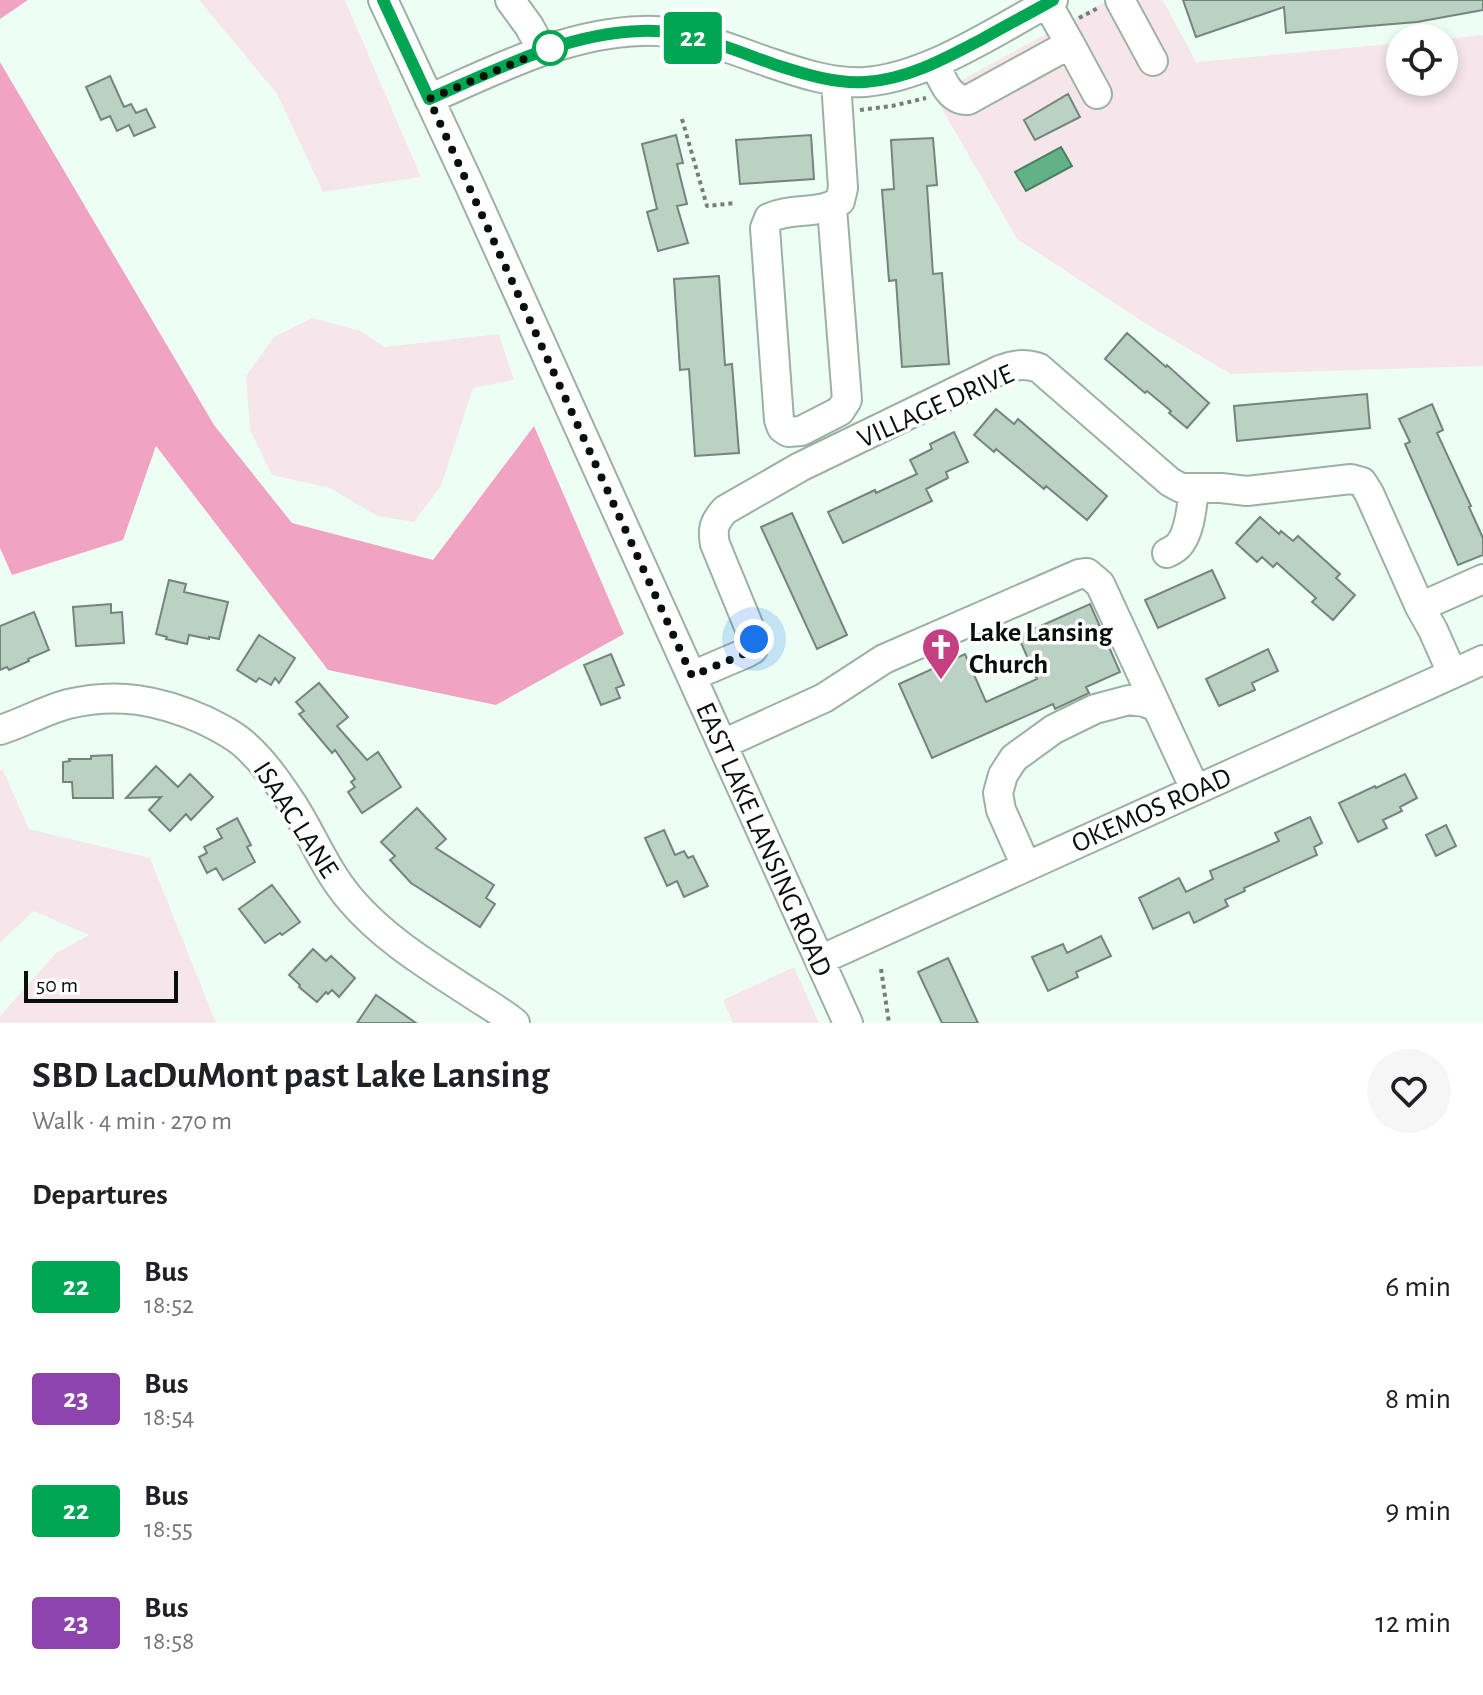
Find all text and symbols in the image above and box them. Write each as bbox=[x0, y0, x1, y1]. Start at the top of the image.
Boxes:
line badge: 22 bbox=[657, 12, 729, 64]
text: 22 bbox=[680, 24, 706, 52]
map controls bbox=[1386, 24, 1458, 96]
button: locate bbox=[1386, 24, 1458, 96]
unlabelled marker bbox=[533, 31, 567, 65]
street label: VILLAGE DRIVE bbox=[854, 360, 1018, 454]
your location bbox=[734, 619, 774, 659]
place label: Lake Lansing Church bbox=[969, 619, 1114, 679]
church icon: Lake Lansing Church bbox=[920, 626, 962, 681]
street label: EAST LAKE LANSING ROAD bbox=[690, 699, 836, 981]
street label: ISAAC LANE bbox=[248, 757, 343, 883]
street label: OKEMOS ROAD bbox=[1068, 763, 1236, 858]
scale bar bbox=[24, 967, 178, 1003]
text: 50 m bbox=[36, 974, 78, 996]
button: heart bbox=[1367, 1049, 1451, 1133]
text: SBD LacDuMont past Lake Lansing bbox=[32, 1057, 550, 1095]
text: Walk · 4 min · 270 m bbox=[32, 1108, 232, 1134]
text: Departures bbox=[32, 1180, 168, 1210]
text: Bus bbox=[144, 1257, 189, 1287]
text: 6 min bbox=[1385, 1272, 1451, 1302]
text: 22 bbox=[63, 1273, 89, 1301]
text: 18:52 bbox=[144, 1292, 194, 1318]
text: Bus bbox=[144, 1369, 189, 1399]
text: 8 min bbox=[1385, 1384, 1451, 1414]
text: 23 bbox=[63, 1385, 89, 1413]
text: 18:54 bbox=[144, 1404, 195, 1430]
text: Bus bbox=[144, 1481, 189, 1511]
text: 9 min bbox=[1385, 1496, 1451, 1526]
text: 22 bbox=[63, 1497, 89, 1525]
text: 18:55 bbox=[144, 1516, 193, 1542]
text: Bus bbox=[144, 1593, 189, 1623]
text: 12 min bbox=[1375, 1608, 1451, 1638]
text: 23 bbox=[63, 1609, 89, 1637]
text: 18:58 bbox=[144, 1628, 194, 1654]

